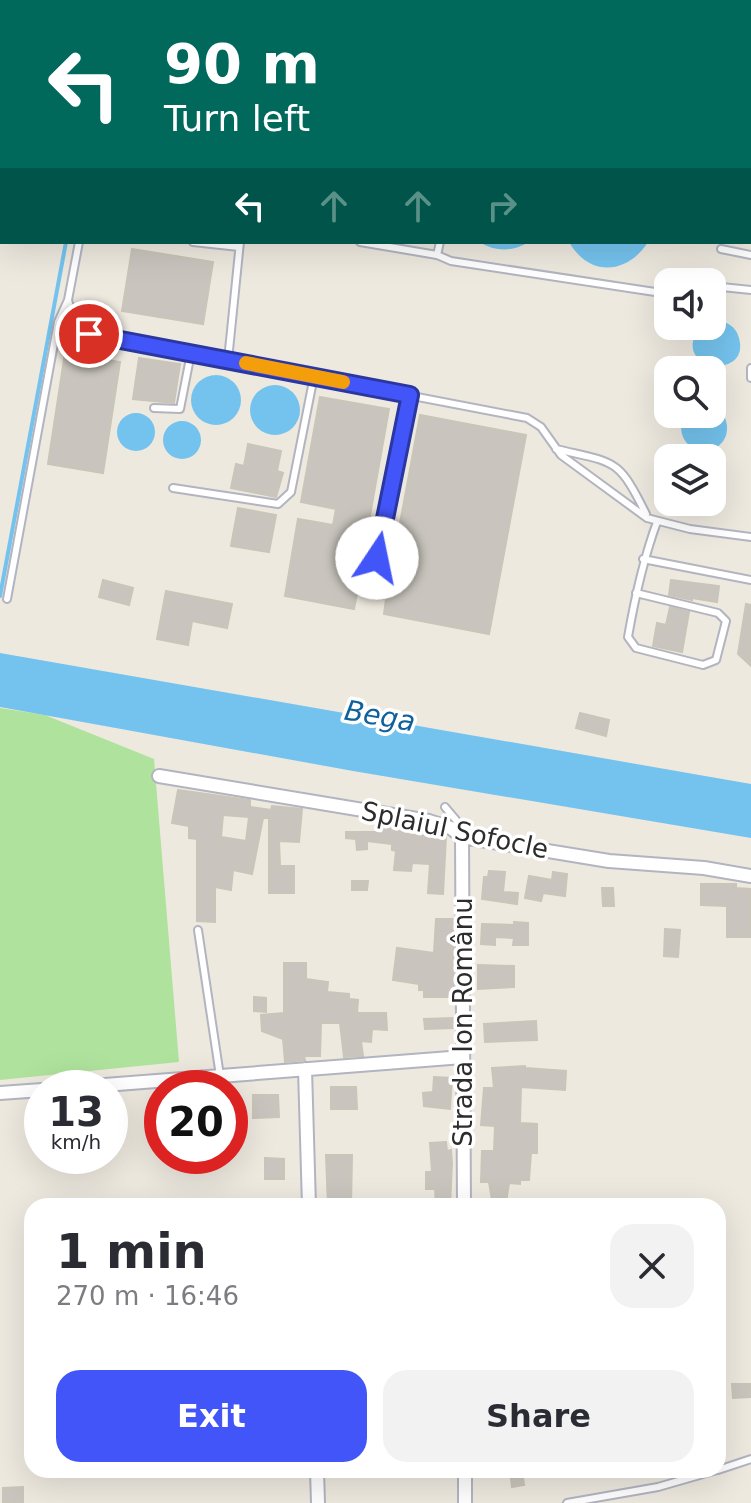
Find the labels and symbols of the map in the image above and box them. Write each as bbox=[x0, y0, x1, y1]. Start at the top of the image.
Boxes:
pin bbox=[55, 300, 123, 368]
position arrow bbox=[335, 516, 419, 600]
water label: Bega bbox=[342, 694, 418, 738]
street label: Splaiul Sofocle bbox=[359, 796, 551, 864]
street label: Strada Ion Românu bbox=[448, 897, 478, 1147]
speed limit sign: 20 bbox=[144, 1070, 248, 1174]

